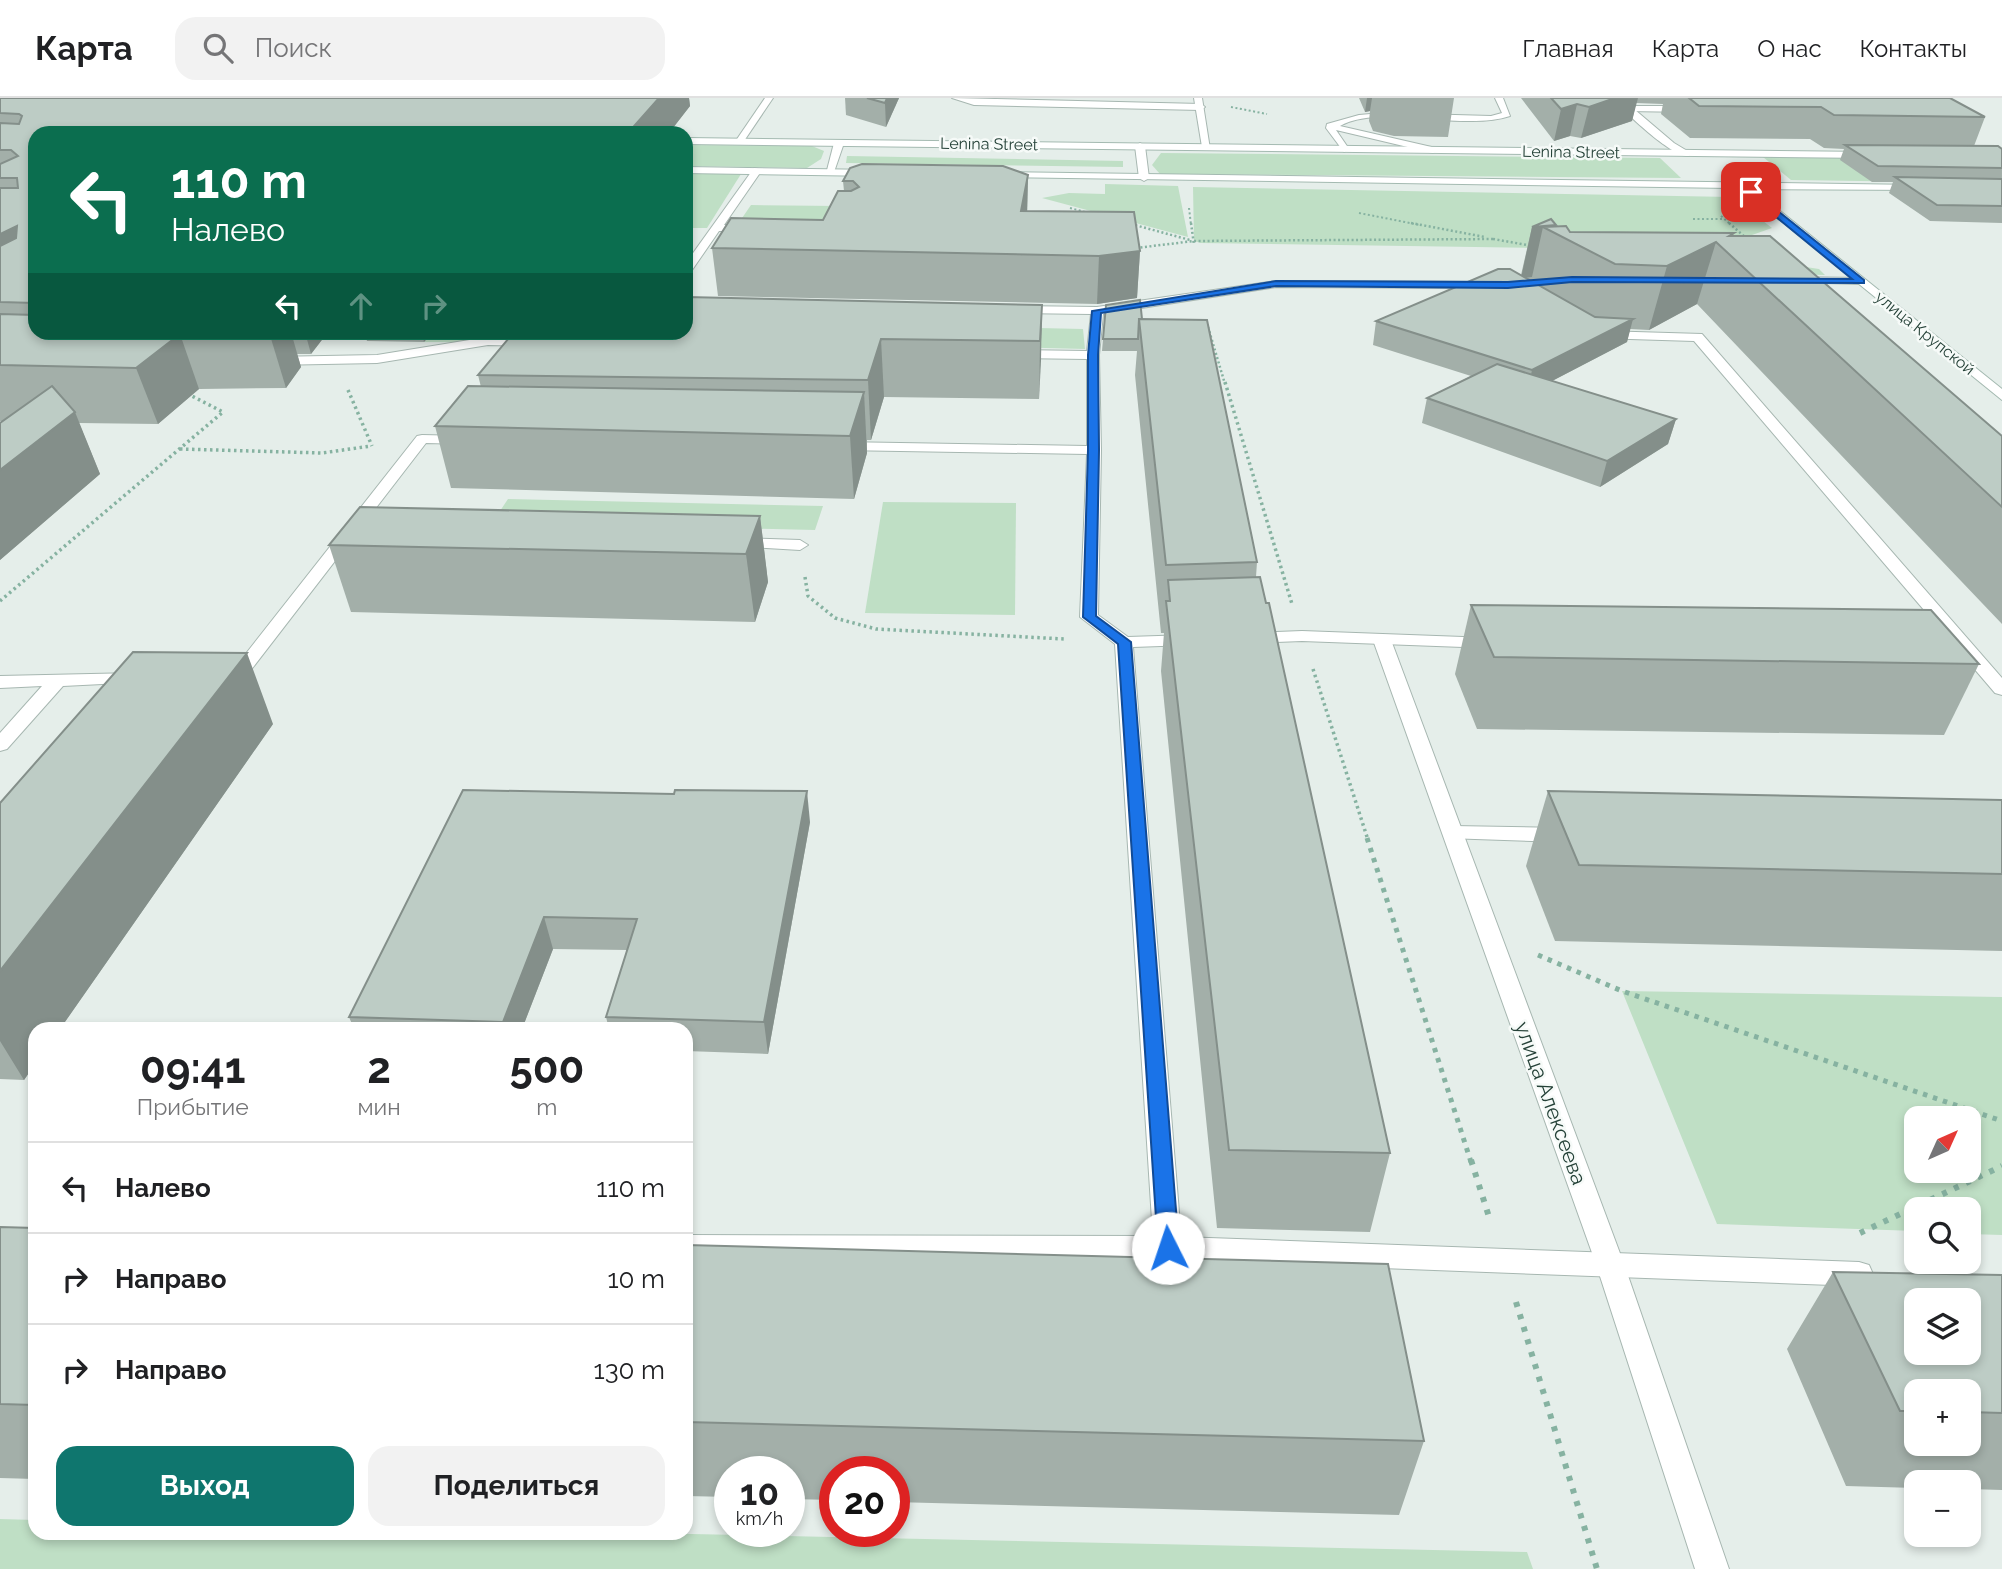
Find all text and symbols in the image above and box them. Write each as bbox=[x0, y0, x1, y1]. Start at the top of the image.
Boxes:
search box bbox=[175, 17, 665, 80]
text: Карта bbox=[35, 29, 133, 68]
icon: search bbox=[199, 29, 237, 67]
text: Поиск bbox=[255, 33, 332, 63]
text: Главная bbox=[1522, 34, 1614, 63]
text: Карта bbox=[1652, 34, 1719, 63]
text: О нас bbox=[1757, 34, 1822, 63]
text: Контакты bbox=[1860, 34, 1967, 63]
street label: Lenina Street bbox=[940, 134, 1039, 154]
street label: Lenina Street bbox=[1522, 142, 1621, 162]
text: 110 m bbox=[171, 152, 307, 209]
icon: left bbox=[56, 154, 147, 245]
pin bbox=[1721, 162, 1781, 222]
icon: arrive bbox=[1732, 173, 1770, 211]
text: Налево bbox=[171, 211, 285, 248]
icon: left bbox=[269, 287, 307, 325]
icon: ahead bbox=[342, 287, 380, 325]
icon: right bbox=[415, 287, 453, 325]
street label: улица Крупской bbox=[1871, 287, 1979, 379]
street label: улица Алексеева bbox=[1510, 1018, 1592, 1188]
text: 09:41 bbox=[140, 1044, 246, 1093]
text: 2 bbox=[367, 1044, 391, 1093]
text: 500 bbox=[509, 1044, 584, 1093]
text: Прибытие bbox=[137, 1093, 249, 1120]
text: мин bbox=[357, 1093, 401, 1120]
text: m bbox=[536, 1093, 557, 1120]
north arrow bbox=[1904, 1106, 1981, 1183]
map controls bbox=[1904, 1106, 1981, 1547]
icon: left bbox=[56, 1169, 94, 1207]
text: Налево bbox=[115, 1173, 211, 1203]
text: 110 m bbox=[596, 1173, 665, 1203]
button: search bbox=[1904, 1197, 1981, 1274]
position arrow bbox=[1131, 1211, 1205, 1285]
icon: right bbox=[56, 1260, 94, 1298]
text: Направо bbox=[115, 1264, 226, 1294]
text: 10 m bbox=[607, 1264, 665, 1294]
button: layers bbox=[1904, 1288, 1981, 1365]
icon: right bbox=[56, 1351, 94, 1389]
text: Направо bbox=[115, 1355, 226, 1385]
text: 130 m bbox=[594, 1355, 665, 1385]
button: + bbox=[1904, 1379, 1981, 1456]
button: Выход bbox=[56, 1446, 354, 1526]
button: Поделиться bbox=[368, 1446, 665, 1526]
speed limit sign: 20 bbox=[819, 1456, 910, 1547]
button: − bbox=[1904, 1470, 1981, 1547]
text: 10 bbox=[740, 1472, 779, 1513]
text: km/h bbox=[736, 1508, 783, 1529]

